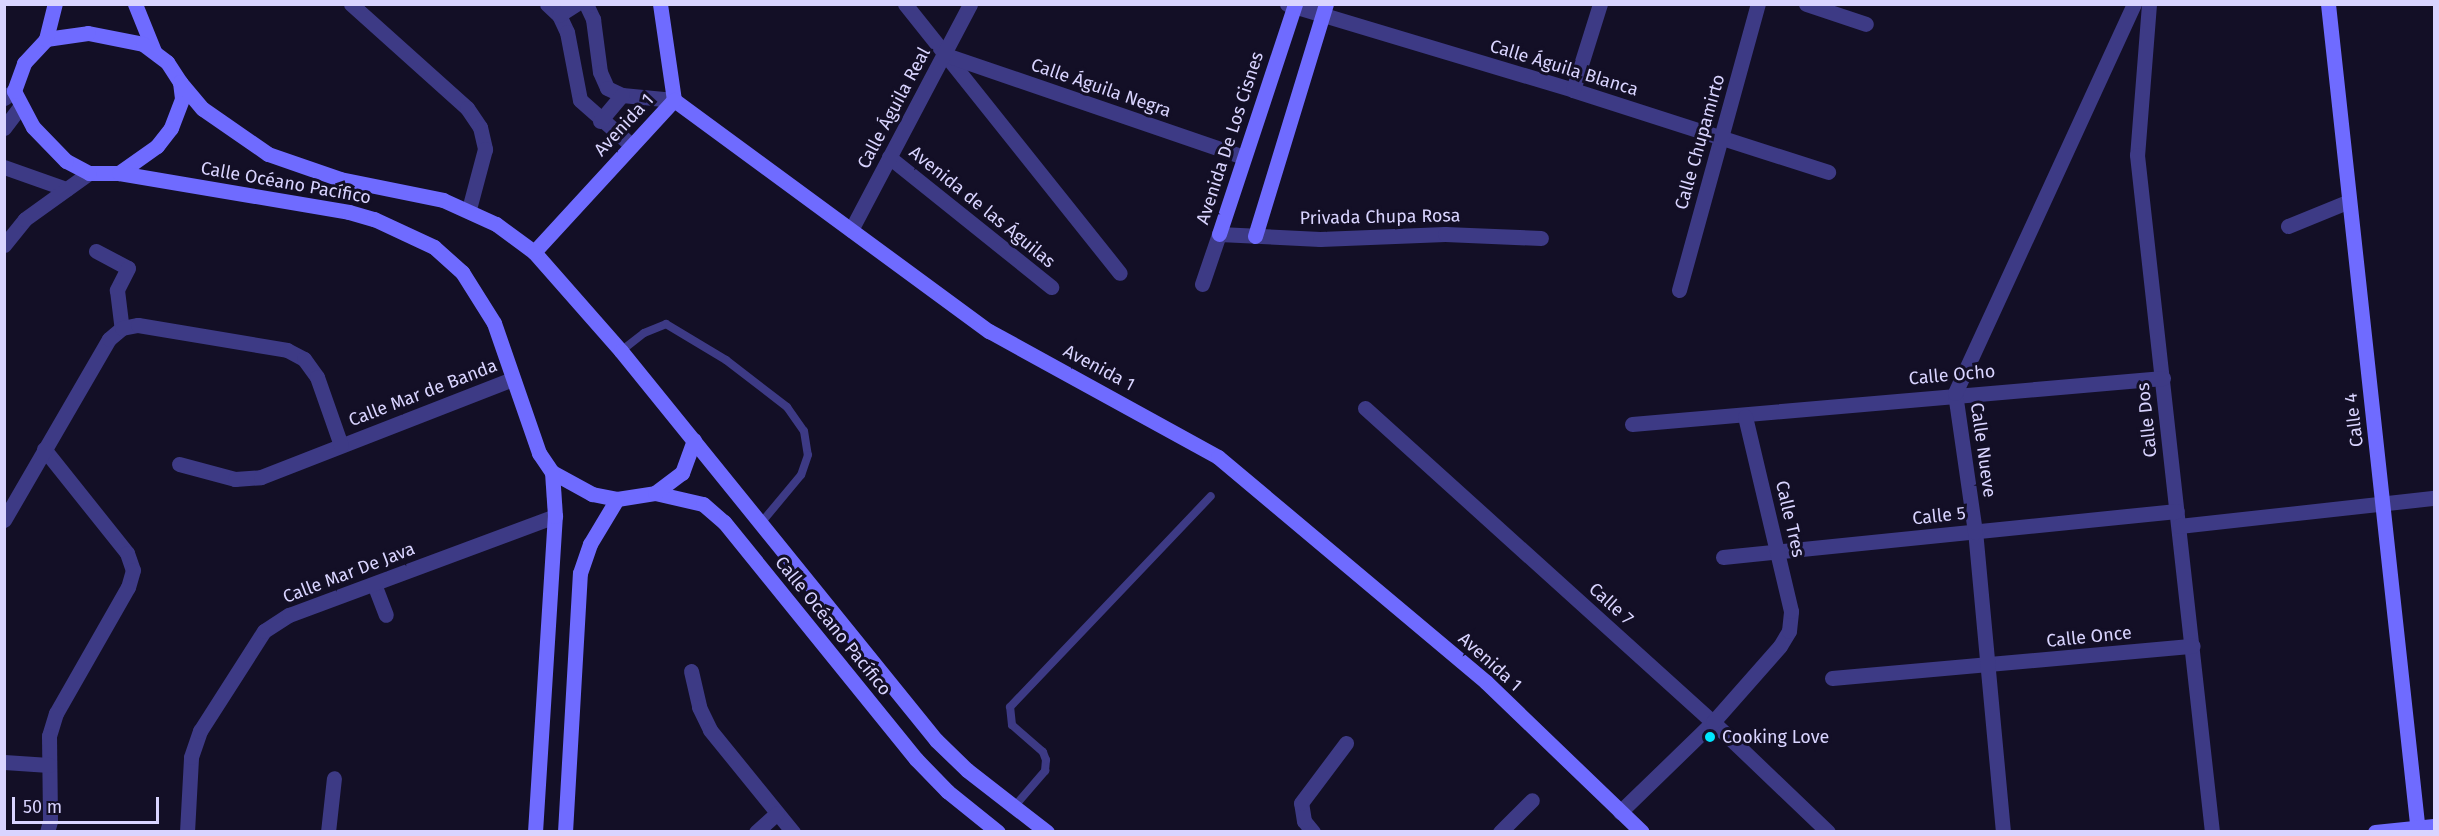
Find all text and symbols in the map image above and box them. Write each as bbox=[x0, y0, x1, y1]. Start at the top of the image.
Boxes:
street label: Calle Águila Blanca bbox=[1487, 35, 1641, 101]
street label: Calle Águila Real bbox=[853, 44, 935, 172]
street label: Avenida De Los Cisnes bbox=[1192, 49, 1268, 227]
street label: Calle Águila Negra bbox=[1028, 54, 1174, 122]
street label: Calle Chupamirto bbox=[1670, 72, 1730, 212]
street label: Avenida 1 bbox=[590, 89, 658, 161]
street label: Avenida de las Águilas bbox=[905, 142, 1059, 272]
street label: Calle Océano Pacífico bbox=[199, 157, 373, 209]
street label: Privada Chupa Rosa bbox=[1299, 205, 1461, 229]
street label: Avenida 1 bbox=[1060, 340, 1138, 396]
street label: Calle Mar de Banda bbox=[346, 355, 500, 431]
street label: Calle Ocho bbox=[1908, 360, 1996, 390]
street label: Calle Dos bbox=[2132, 382, 2162, 458]
street label: Calle 4 bbox=[2340, 392, 2368, 448]
street label: Calle Nueve bbox=[1966, 401, 2000, 499]
street label: Calle Tres bbox=[1771, 479, 1809, 559]
street label: Calle 5 bbox=[1911, 502, 1967, 530]
street label: Calle Mar De Java bbox=[280, 538, 418, 608]
street label: Calle Océano Pacífico bbox=[770, 552, 896, 700]
street label: Calle 7 bbox=[1584, 578, 1638, 630]
street label: Calle Once bbox=[2045, 622, 2133, 652]
street label: Avenida 1 bbox=[1454, 628, 1526, 696]
place label: Cooking Love bbox=[1722, 726, 1829, 748]
marker: Cooking Love bbox=[1703, 730, 1717, 744]
scale bar bbox=[15, 785, 162, 823]
text: 50 m bbox=[23, 796, 62, 818]

